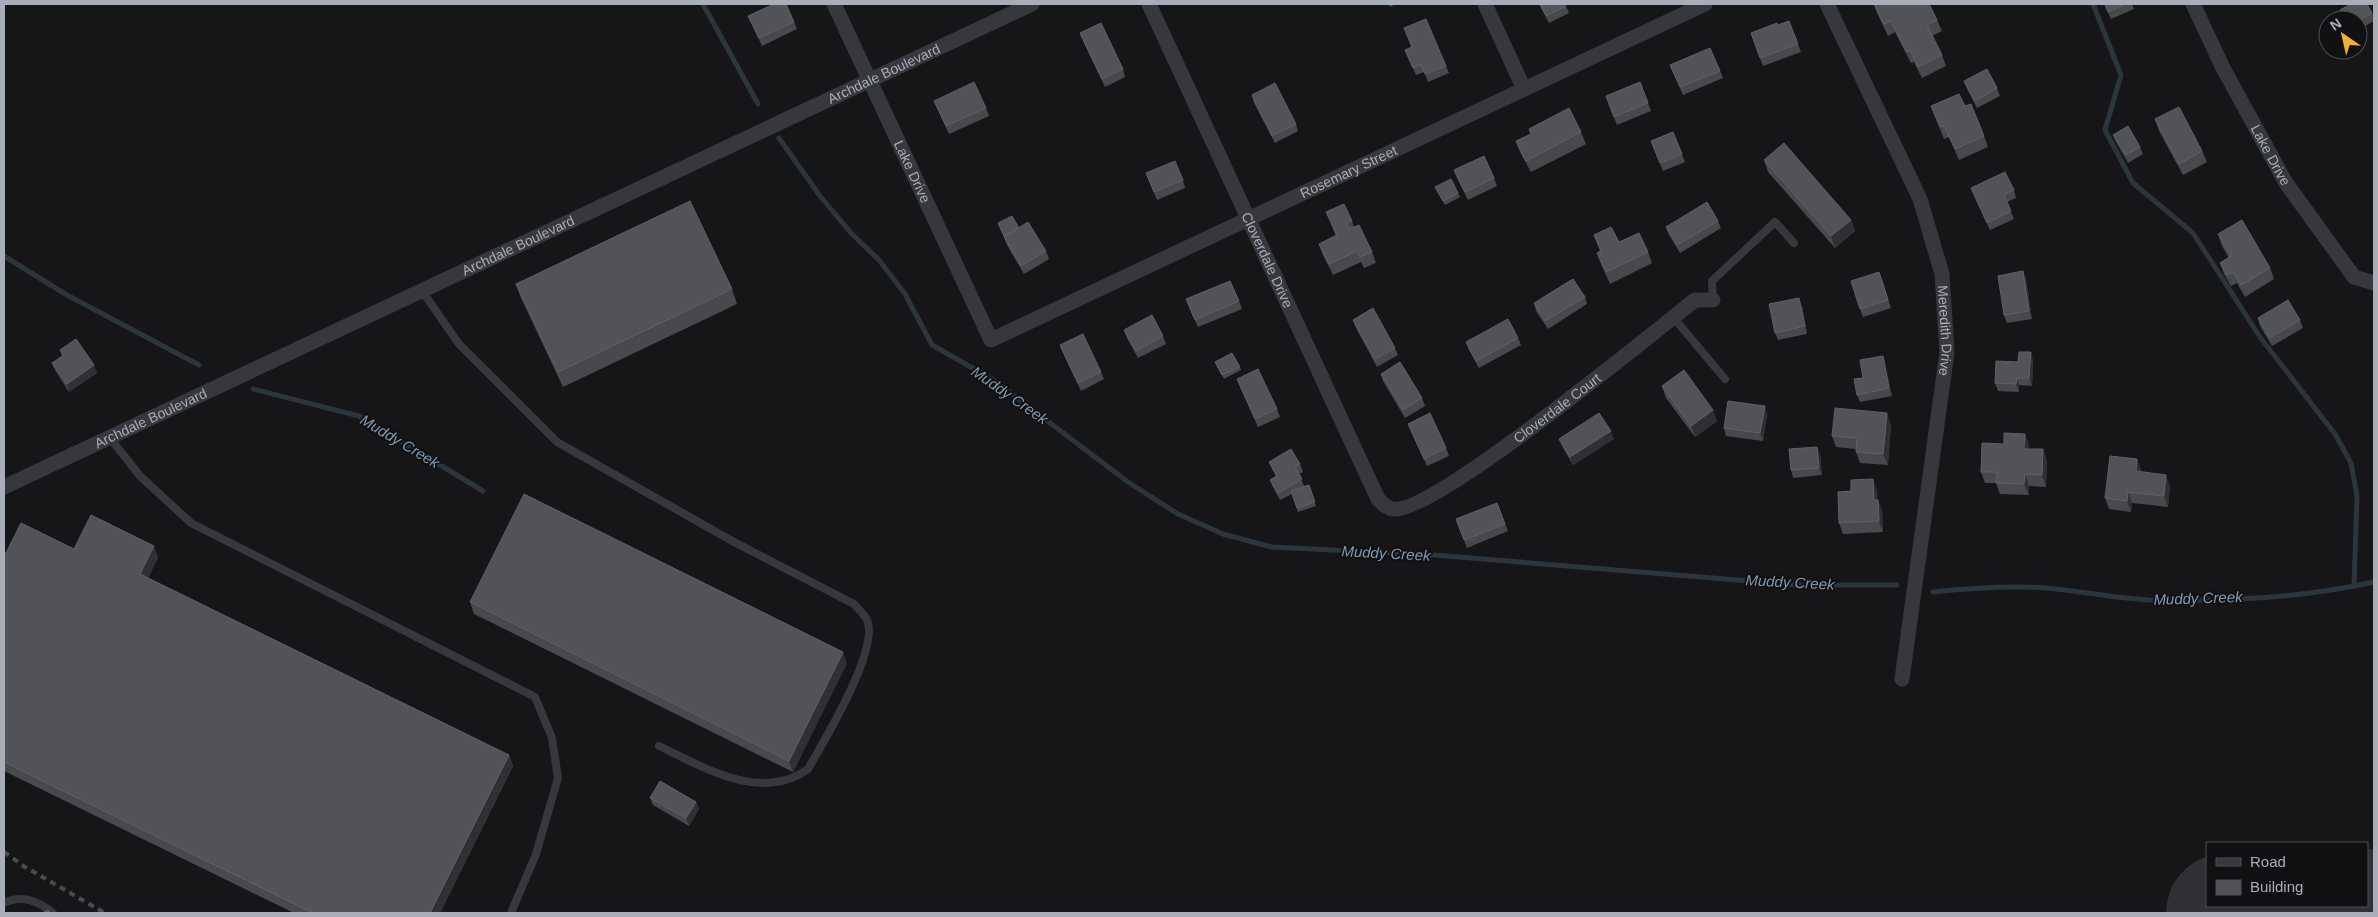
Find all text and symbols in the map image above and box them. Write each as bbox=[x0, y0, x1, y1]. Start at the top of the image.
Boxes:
north arrow bbox=[2318, 10, 2368, 60]
text: N bbox=[2327, 15, 2344, 34]
street label: Archdale Boulevard bbox=[825, 40, 943, 107]
street label: Lake Drive bbox=[2248, 122, 2294, 189]
street label: Lake Drive bbox=[891, 138, 934, 206]
street label: Rosemary Street bbox=[1298, 142, 1400, 201]
street label: Cloverdale Drive bbox=[1238, 210, 1297, 311]
street label: Archdale Boulevard bbox=[459, 212, 577, 279]
street label: Meredith Drive bbox=[1935, 285, 1955, 377]
water label: Muddy Creek bbox=[969, 362, 1053, 428]
street label: Cloverdale Court bbox=[1510, 370, 1604, 446]
street label: Archdale Boulevard bbox=[92, 385, 209, 451]
water label: Muddy Creek bbox=[357, 411, 444, 472]
water label: Muddy Creek bbox=[1341, 542, 1432, 564]
water label: Muddy Creek bbox=[1745, 571, 1836, 593]
water label: Muddy Creek bbox=[2153, 588, 2244, 608]
legend bbox=[2206, 842, 2368, 907]
text: Road bbox=[2250, 853, 2286, 870]
text: Building bbox=[2250, 878, 2303, 895]

